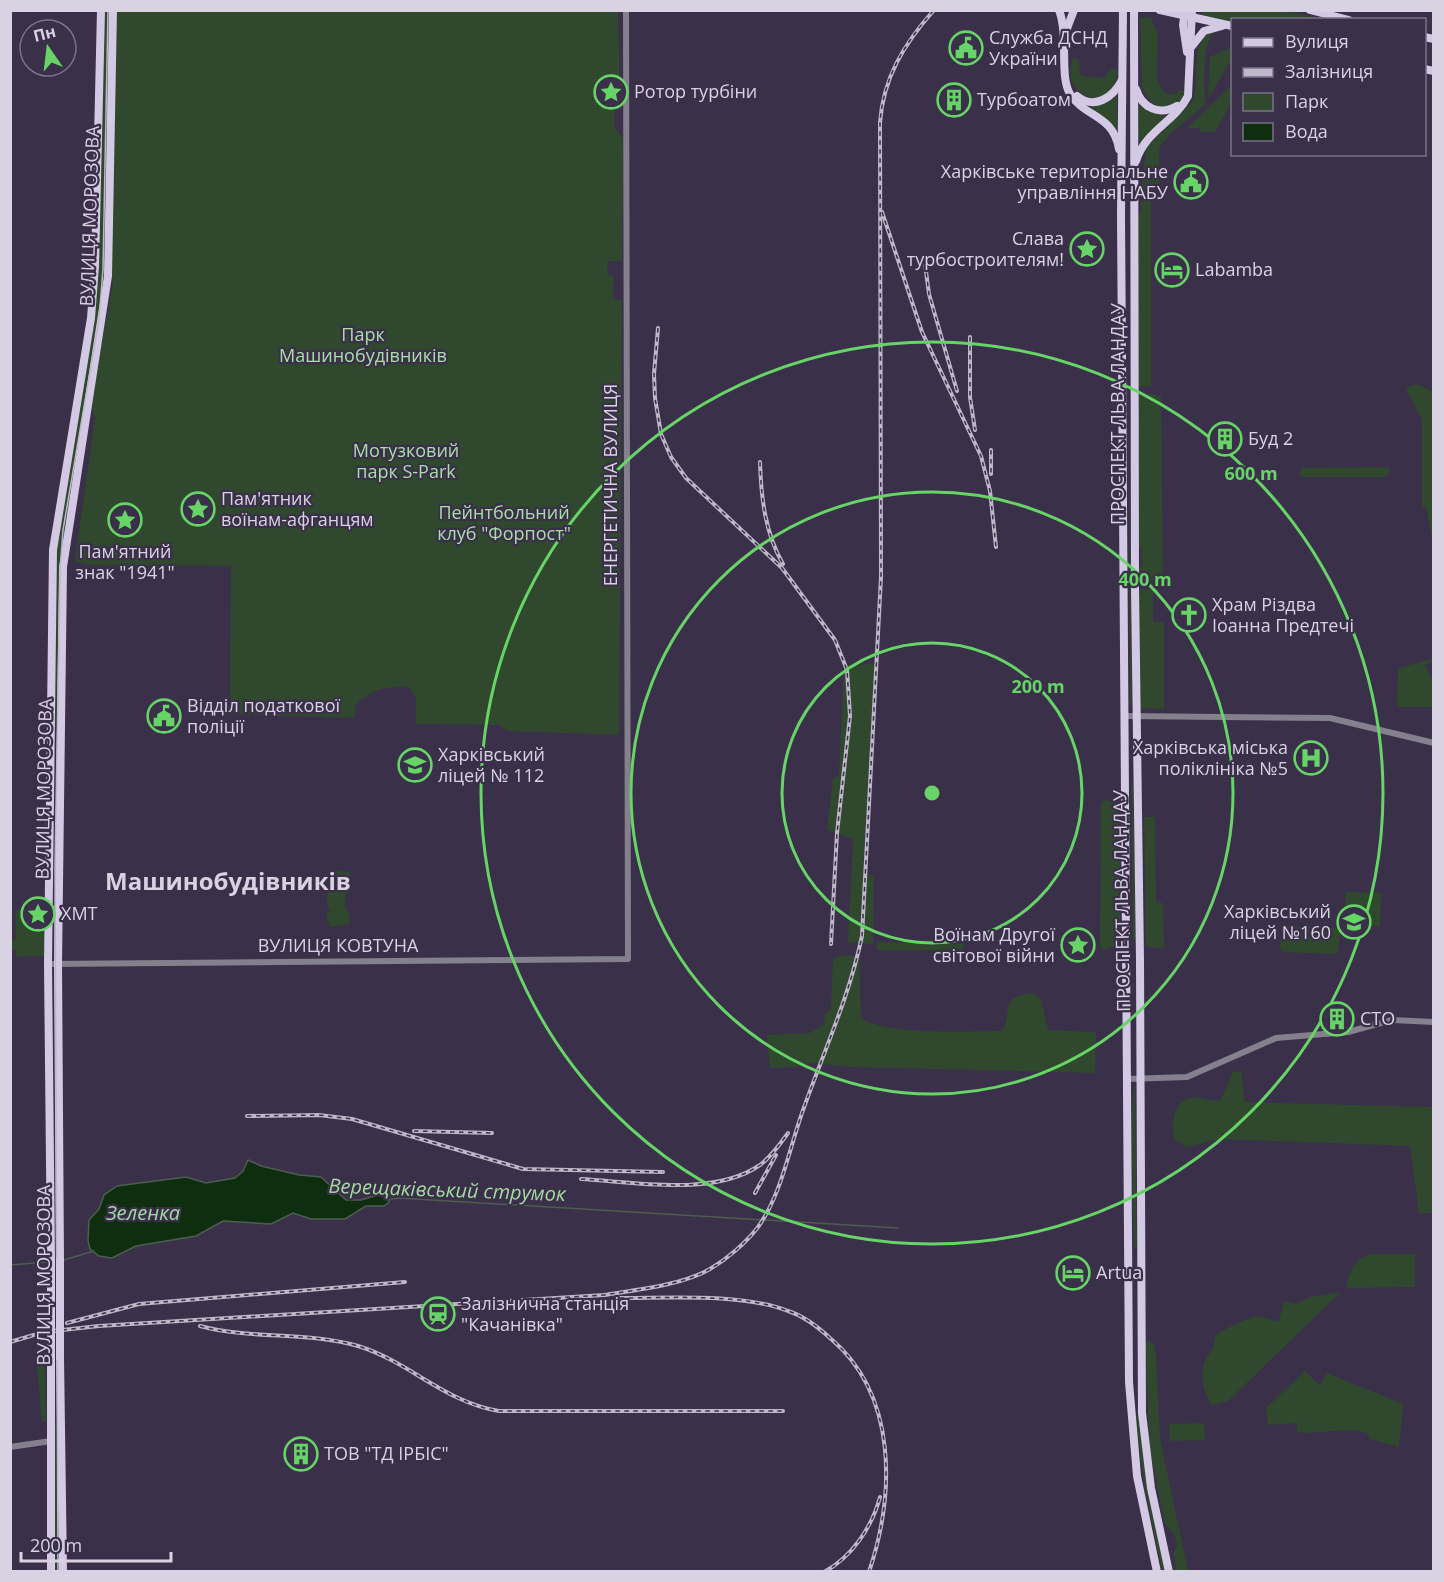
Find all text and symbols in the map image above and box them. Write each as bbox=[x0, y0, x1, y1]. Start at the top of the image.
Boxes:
north arrow bbox=[18, 18, 78, 78]
legend bbox=[1231, 18, 1426, 156]
text: Пн bbox=[31, 20, 58, 47]
place label: Служба ДСНД України bbox=[989, 25, 1108, 70]
text: Вулиця bbox=[1285, 29, 1349, 53]
public building icon: Служба ДСНД України bbox=[948, 30, 984, 66]
text: Залізниця bbox=[1285, 59, 1373, 83]
place icon: Ротор турбіни bbox=[593, 74, 629, 110]
place label: Ротор турбіни bbox=[634, 79, 757, 103]
building icon: Турбоатом bbox=[936, 82, 972, 118]
place label: Турбоатом bbox=[977, 87, 1071, 111]
text: Парк bbox=[1285, 89, 1329, 113]
text: Вода bbox=[1285, 119, 1328, 143]
street label: ВУЛИЦЯ МОРОЗОВА bbox=[74, 125, 104, 307]
place label: Харківське територіальне управління НАБУ bbox=[941, 159, 1169, 204]
public building icon: Харківське територіальне управління НАБУ bbox=[1173, 164, 1209, 200]
place label: Слава турбостроителям! bbox=[907, 226, 1064, 271]
place icon: Слава турбостроителям! bbox=[1069, 231, 1105, 267]
hotel icon: Labamba bbox=[1154, 252, 1190, 288]
place label: Labamba bbox=[1195, 257, 1273, 281]
street label: ПРОСПЕКТ ЛЬВА ЛАНДАУ bbox=[1105, 302, 1129, 525]
park label: Парк Машинобудівників bbox=[279, 322, 447, 367]
street label: ЕНЕРГЕТИЧНА ВУЛИЦЯ bbox=[598, 384, 622, 586]
building icon: Буд 2 bbox=[1207, 421, 1243, 457]
place label: Буд 2 bbox=[1248, 426, 1293, 450]
park label: Мотузковий парк S-Park bbox=[353, 438, 459, 483]
text: 600 m bbox=[1224, 461, 1278, 485]
place label: Пам'ятник воїнам-афганцям bbox=[221, 486, 374, 531]
place icon: Пам'ятник воїнам-афганцям bbox=[180, 491, 216, 527]
park label: Пейнтбольний клуб "Форпост" bbox=[437, 500, 571, 545]
place icon: Пам'ятний знак "1941" bbox=[107, 502, 143, 538]
place label: Пам'ятний знак "1941" bbox=[75, 539, 175, 584]
text: 400 m bbox=[1118, 567, 1172, 591]
place label: Храм Різдва Іоанна Предтечі bbox=[1212, 592, 1354, 637]
church icon: Храм Різдва Іоанна Предтечі bbox=[1171, 597, 1207, 633]
text: 200 m bbox=[1011, 674, 1065, 698]
place label: Відділ податкової поліції bbox=[187, 693, 340, 738]
street label: ВУЛИЦЯ МОРОЗОВА bbox=[29, 698, 57, 880]
public building icon: Відділ податкової поліції bbox=[146, 698, 182, 734]
place label: Харківська міська поліклініка №5 bbox=[1133, 735, 1288, 780]
hospital icon: Харківська міська поліклініка №5 bbox=[1293, 740, 1329, 776]
place label: Харківський ліцей № 112 bbox=[438, 742, 545, 787]
school or university icon: Харківський ліцей № 112 bbox=[397, 747, 433, 783]
centre of rings bbox=[922, 783, 942, 803]
street label: ПРОСПЕКТ ЛЬВА ЛАНДАУ bbox=[1107, 789, 1135, 1012]
district label: Машинобудівників bbox=[105, 864, 351, 897]
place icon: ХМТ bbox=[20, 896, 56, 932]
place label: Харківський ліцей №160 bbox=[1224, 899, 1331, 944]
place label: ХМТ bbox=[61, 901, 98, 925]
school or university icon: Харківський ліцей №160 bbox=[1336, 904, 1372, 940]
place label: Воїнам Другої світової війни bbox=[933, 922, 1055, 967]
place icon: Воїнам Другої світової війни bbox=[1060, 927, 1096, 963]
street label: ВУЛИЦЯ КОВТУНА bbox=[258, 933, 419, 957]
building icon: СТО bbox=[1319, 1001, 1355, 1037]
place label: СТО bbox=[1360, 1006, 1395, 1030]
water label: Верещаківський струмок bbox=[328, 1172, 567, 1207]
street label: ВУЛИЦЯ МОРОЗОВА bbox=[31, 1184, 55, 1365]
water label: Зеленка bbox=[105, 1199, 180, 1226]
hotel icon: Artua bbox=[1055, 1255, 1091, 1291]
place label: Artua bbox=[1096, 1260, 1142, 1284]
place label: Залізнична станція "Качанівка" bbox=[461, 1291, 629, 1336]
station icon: Залізнична станція "Качанівка" bbox=[420, 1296, 456, 1332]
building icon: ТОВ "ТД ІРБІС" bbox=[283, 1436, 319, 1472]
place label: ТОВ "ТД ІРБІС" bbox=[324, 1441, 449, 1465]
scale bar bbox=[21, 1525, 171, 1563]
text: 200 m bbox=[30, 1533, 82, 1557]

